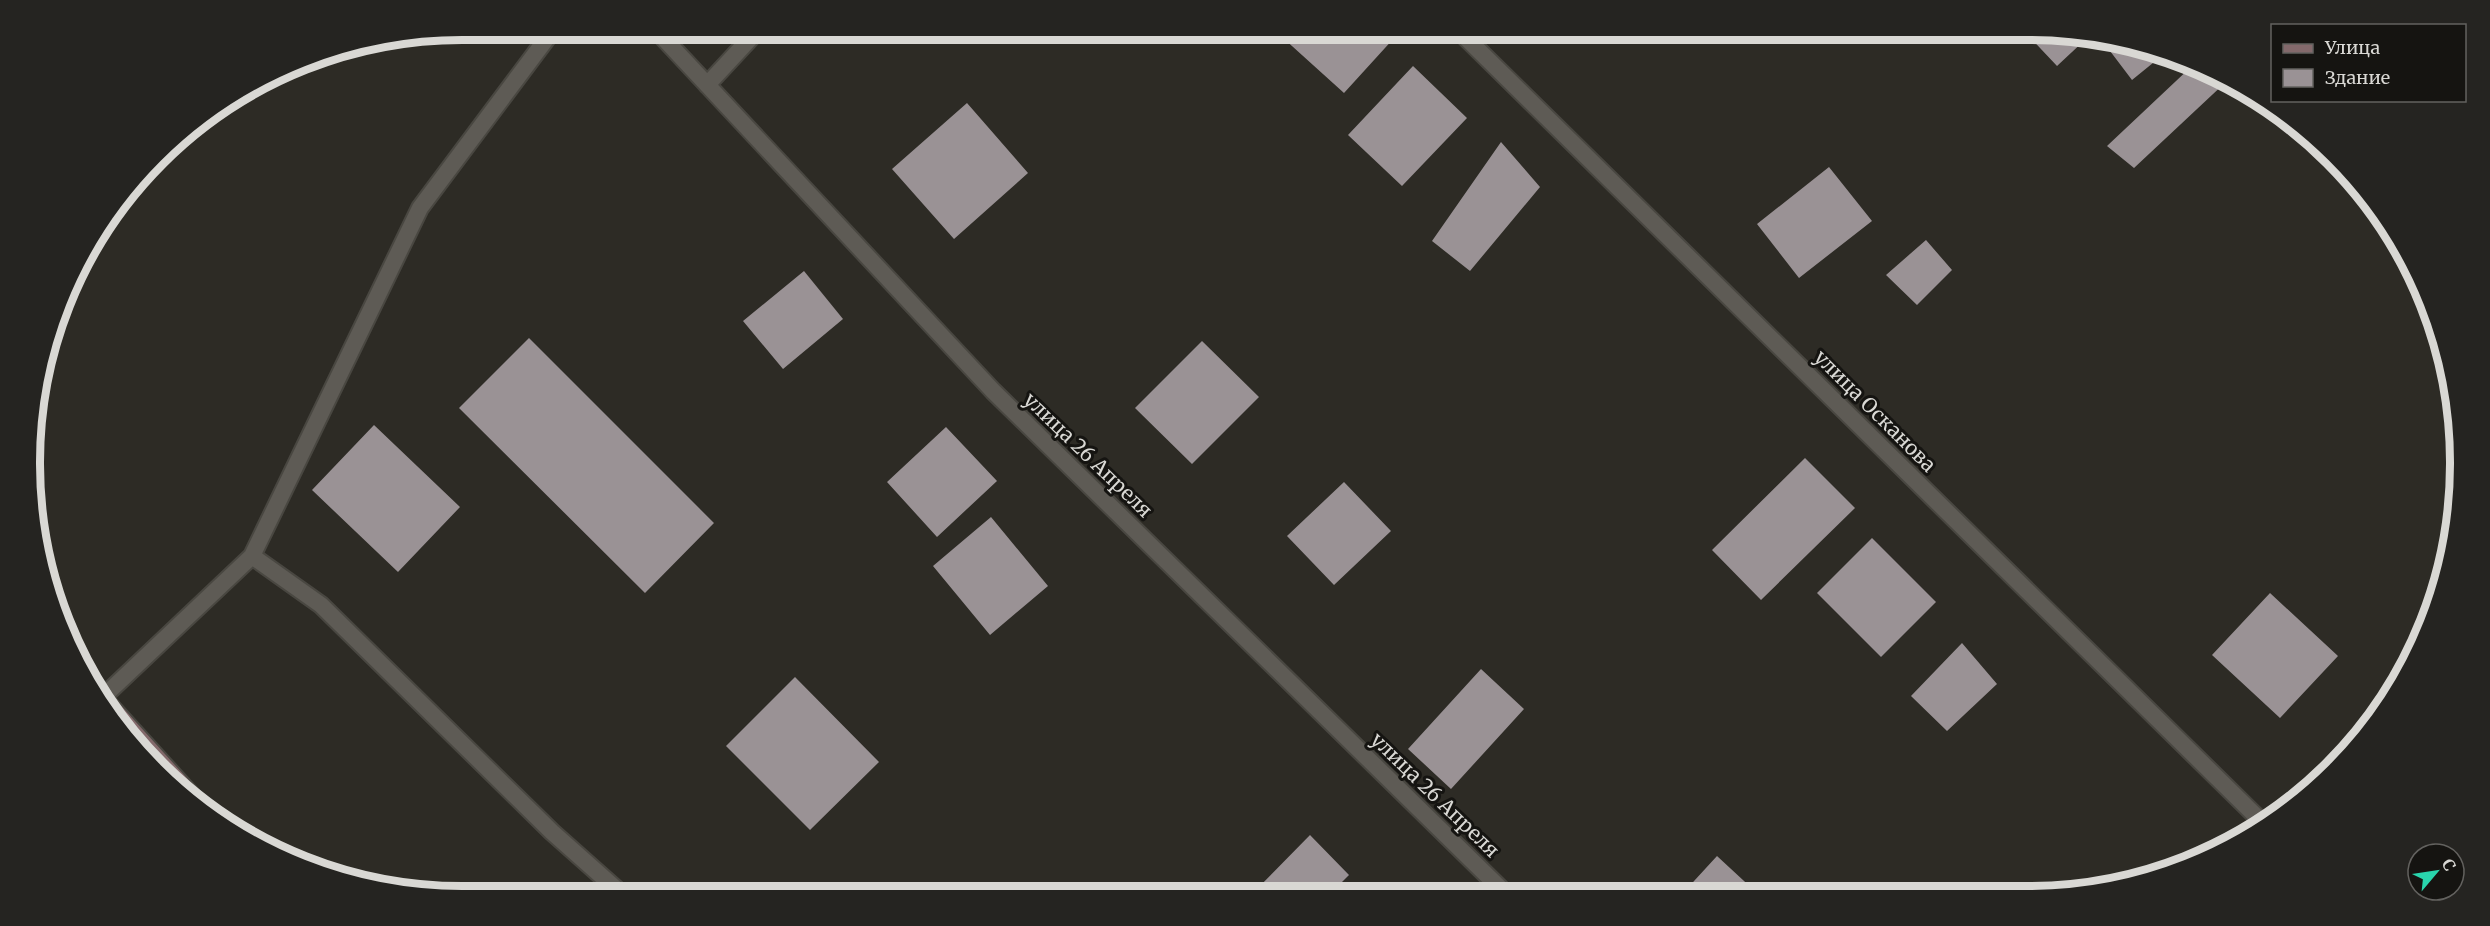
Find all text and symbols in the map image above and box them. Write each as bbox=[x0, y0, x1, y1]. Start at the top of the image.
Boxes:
legend bbox=[2271, 24, 2466, 102]
text: Улица bbox=[2324, 36, 2380, 59]
text: Здание bbox=[2325, 66, 2390, 89]
street label: улица Осканова bbox=[1809, 344, 1942, 477]
street label: улица 26 Апреля bbox=[1019, 387, 1158, 522]
street label: улица 26 Апреля bbox=[1366, 727, 1505, 862]
north arrow bbox=[2406, 842, 2466, 902]
text: С bbox=[2438, 855, 2460, 874]

